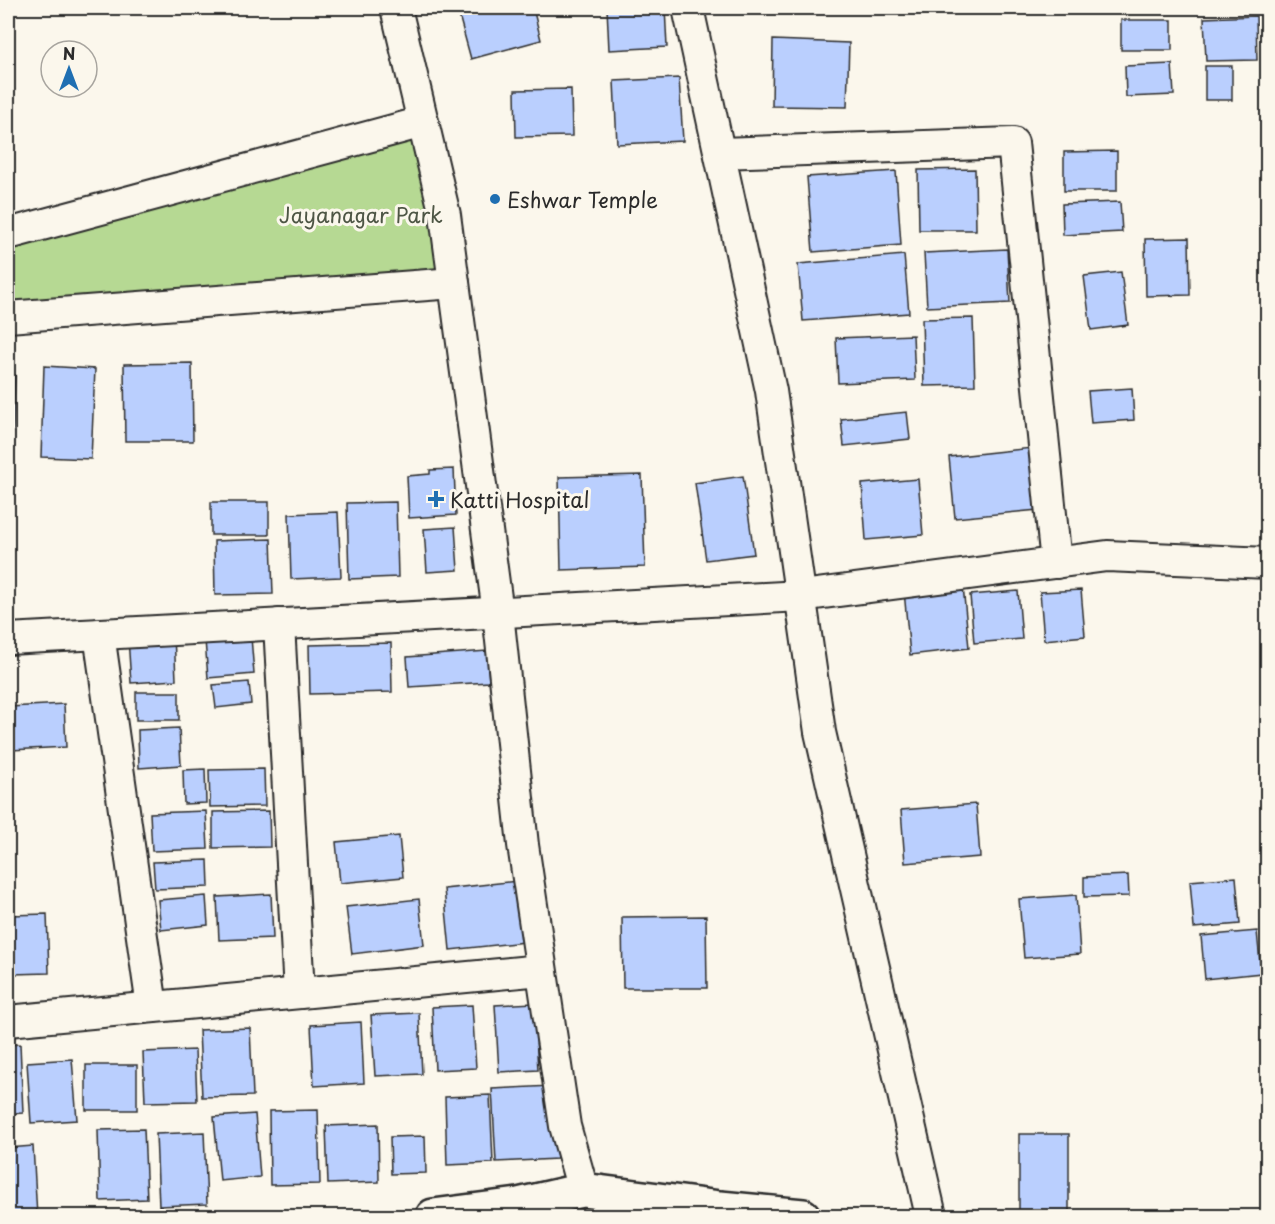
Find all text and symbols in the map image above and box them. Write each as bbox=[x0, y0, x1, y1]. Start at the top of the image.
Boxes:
north arrow bbox=[39, 39, 99, 99]
text: N bbox=[63, 41, 75, 65]
place label: Eshwar Temple bbox=[507, 183, 658, 215]
marker: Eshwar Temple bbox=[488, 192, 502, 206]
park label: Jayanagar Park bbox=[279, 198, 443, 230]
place label: Katti Hospital bbox=[450, 483, 590, 515]
marker: Katti Hospital bbox=[427, 490, 445, 508]

